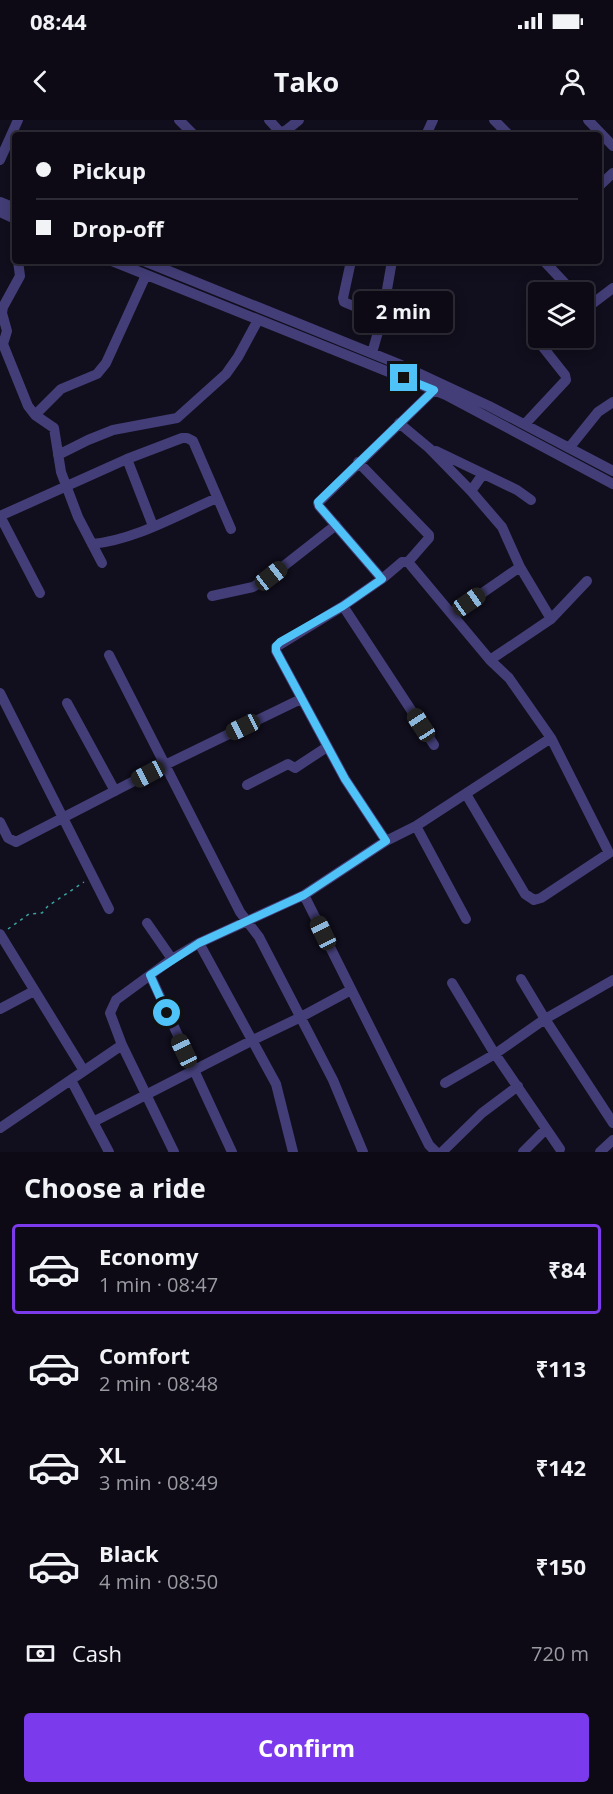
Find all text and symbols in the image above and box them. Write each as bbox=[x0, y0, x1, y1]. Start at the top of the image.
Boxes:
text: 08:44 bbox=[30, 6, 87, 36]
text: Tako bbox=[274, 63, 339, 100]
icon: back bbox=[24, 65, 57, 98]
icon: person bbox=[556, 65, 589, 98]
text: Pickup bbox=[72, 155, 146, 185]
text: Drop-off bbox=[72, 213, 164, 243]
map controls bbox=[528, 282, 594, 348]
button: layers bbox=[528, 282, 594, 348]
callout: 2 min bbox=[354, 291, 454, 333]
text: 2 min bbox=[376, 298, 431, 325]
route end bbox=[390, 364, 417, 391]
car bbox=[251, 558, 291, 594]
car bbox=[449, 584, 489, 620]
car bbox=[404, 705, 438, 745]
car bbox=[223, 711, 263, 743]
car bbox=[128, 758, 168, 790]
car bbox=[307, 913, 339, 953]
route start bbox=[153, 999, 180, 1026]
car bbox=[168, 1031, 200, 1071]
text: Choose a ride bbox=[24, 1169, 206, 1206]
text: Economy bbox=[99, 1241, 198, 1271]
icon: car bbox=[27, 1242, 81, 1296]
text: ₹84 bbox=[548, 1254, 586, 1284]
text: 1 min · 08:47 bbox=[99, 1271, 218, 1298]
text: Comfort bbox=[99, 1340, 190, 1370]
icon: car bbox=[27, 1341, 81, 1395]
text: ₹113 bbox=[536, 1353, 586, 1383]
text: 2 min · 08:48 bbox=[99, 1370, 218, 1397]
text: XL bbox=[99, 1439, 126, 1469]
icon: car bbox=[27, 1440, 81, 1494]
text: ₹142 bbox=[536, 1452, 586, 1482]
text: 3 min · 08:49 bbox=[99, 1469, 218, 1496]
text: Black bbox=[99, 1538, 159, 1568]
icon: car bbox=[27, 1539, 81, 1593]
text: ₹150 bbox=[536, 1551, 586, 1581]
text: 4 min · 08:50 bbox=[99, 1568, 218, 1595]
icon: cash bbox=[24, 1637, 57, 1670]
text: Cash bbox=[72, 1638, 122, 1668]
text: 720 m bbox=[531, 1640, 589, 1667]
button: Confirm bbox=[24, 1713, 589, 1782]

